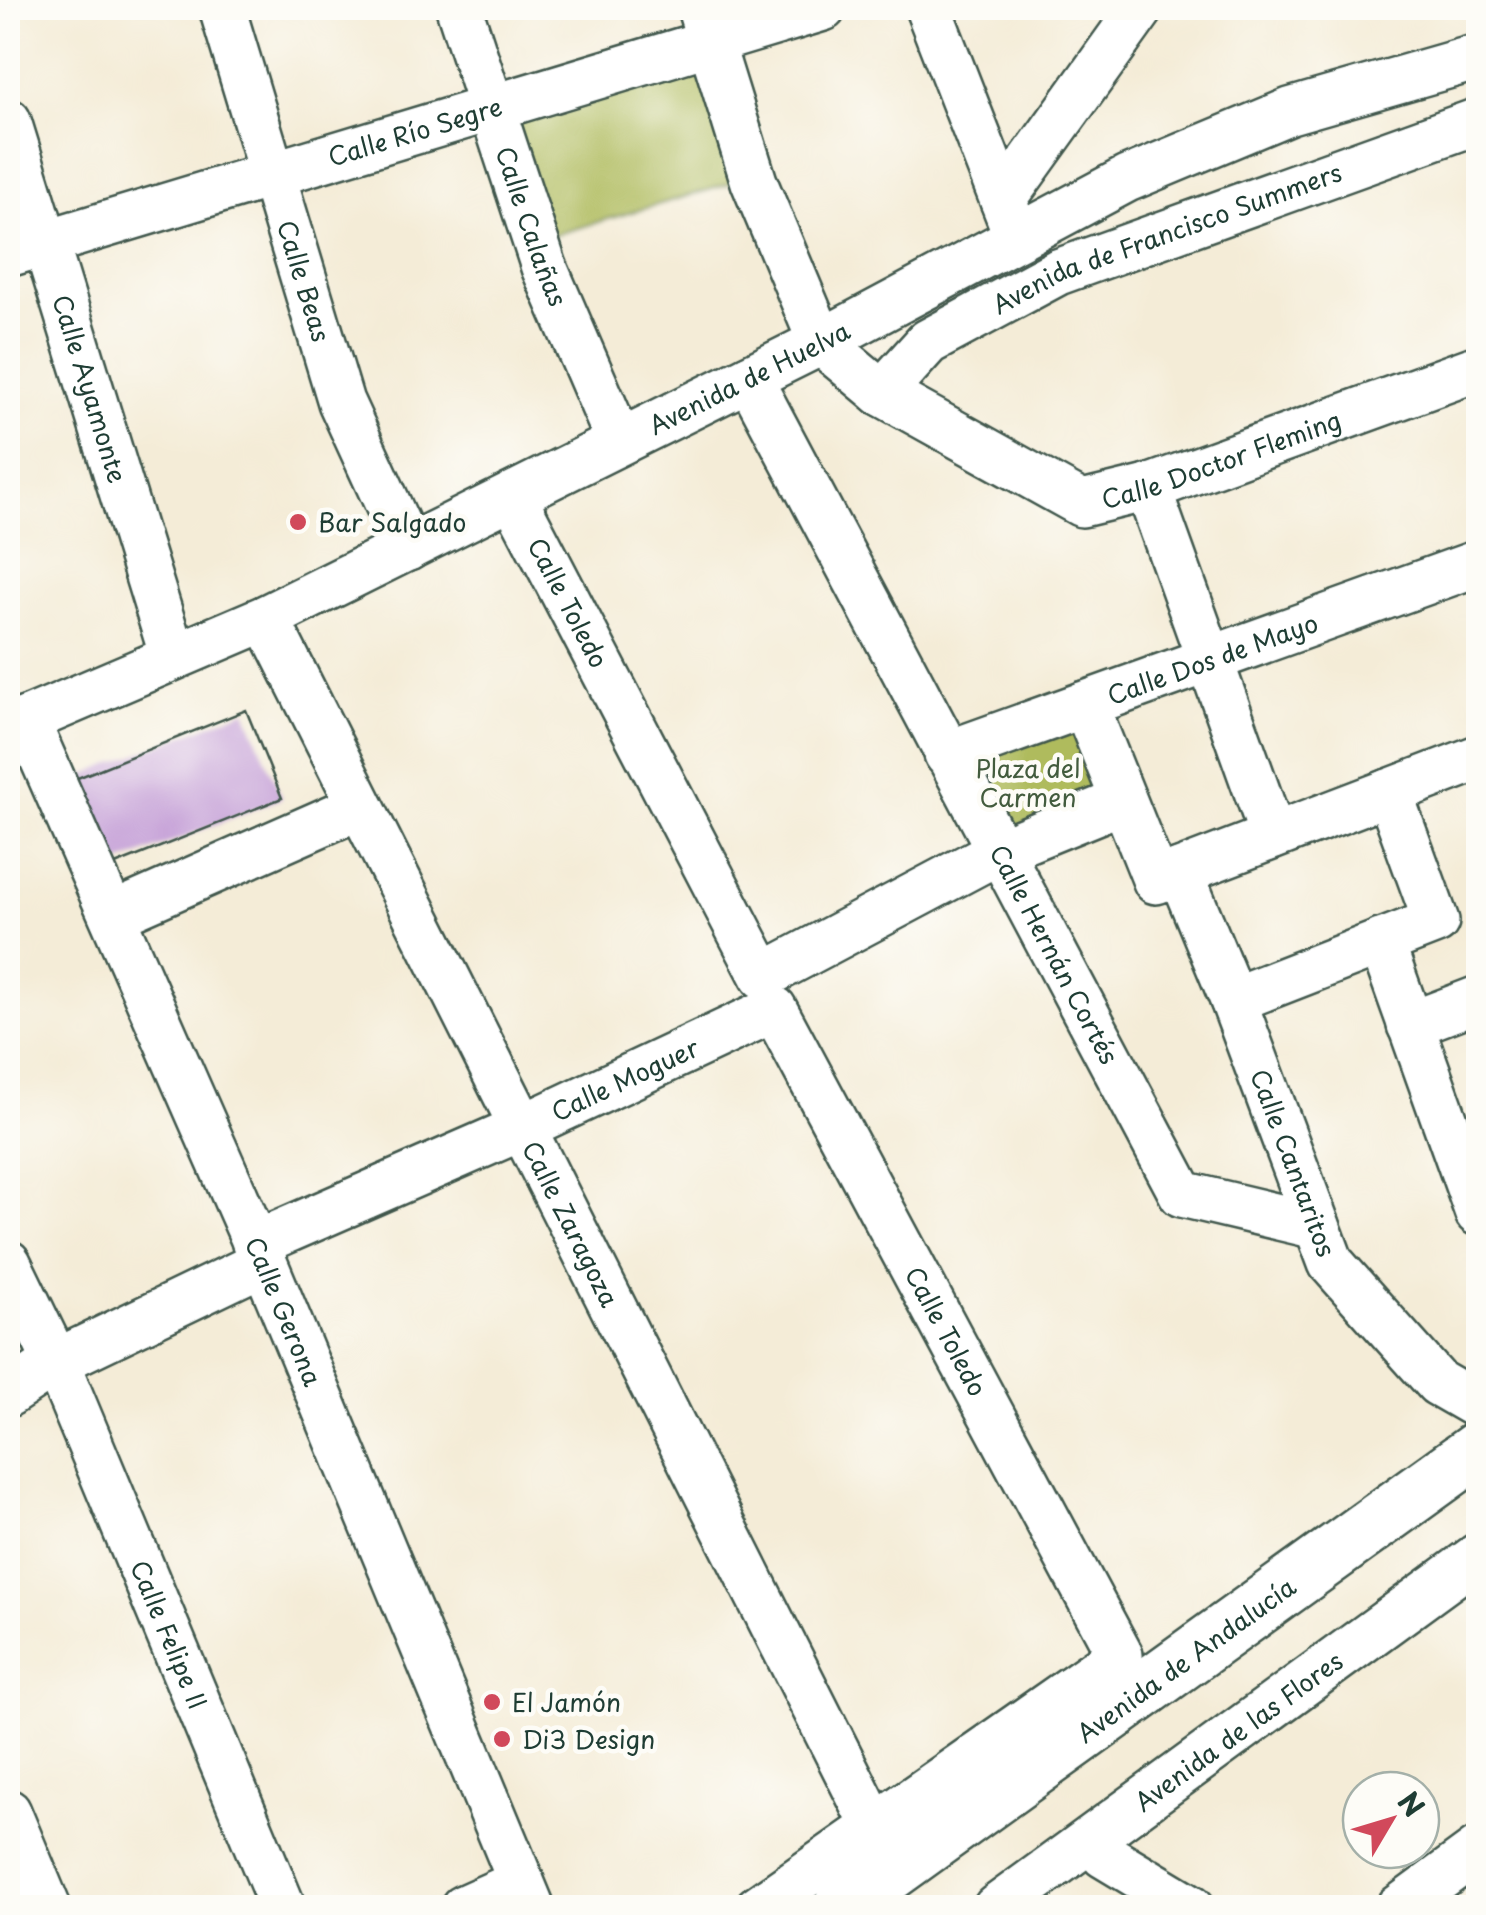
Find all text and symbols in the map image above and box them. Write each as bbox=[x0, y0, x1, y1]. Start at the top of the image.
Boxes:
street label: Calle Río Segre bbox=[323, 87, 507, 175]
street label: Calle Calañas bbox=[487, 141, 578, 312]
street label: Avenida de Francisco Summers bbox=[985, 153, 1347, 323]
street label: Calle Beas bbox=[268, 215, 341, 346]
street label: Calle Ayamonte bbox=[44, 290, 137, 487]
street label: Avenida de Huelva bbox=[642, 311, 857, 444]
street label: Calle Doctor Fleming bbox=[1097, 400, 1346, 518]
place label: Bar Salgado bbox=[318, 503, 466, 541]
marker: Bar Salgado bbox=[287, 511, 309, 533]
street label: Calle Toledo bbox=[519, 531, 618, 674]
street label: Calle Dos de Mayo bbox=[1102, 603, 1323, 714]
park label: Plaza del Carmen bbox=[975, 749, 1081, 816]
street label: Calle Hernán Cortés bbox=[981, 837, 1129, 1071]
street label: Calle Moguer bbox=[545, 1028, 706, 1130]
street label: Calle Cantaritos bbox=[1241, 1063, 1346, 1262]
street label: Calle Zaragoza bbox=[513, 1134, 629, 1314]
street label: Calle Gerona bbox=[236, 1230, 332, 1392]
street label: Calle Toledo bbox=[896, 1259, 997, 1403]
street label: Calle Felipe II bbox=[121, 1554, 217, 1715]
street label: Avenida de Andalucía bbox=[1068, 1567, 1303, 1752]
street label: Avenida de las Flores bbox=[1126, 1642, 1350, 1820]
place label: El Jamón bbox=[512, 1683, 621, 1721]
marker: El Jamón bbox=[481, 1691, 503, 1713]
place label: Di3 Design bbox=[522, 1720, 655, 1758]
marker: Di3 Design bbox=[491, 1728, 513, 1750]
north arrow bbox=[1341, 1770, 1441, 1870]
text: N bbox=[1388, 1782, 1436, 1826]

